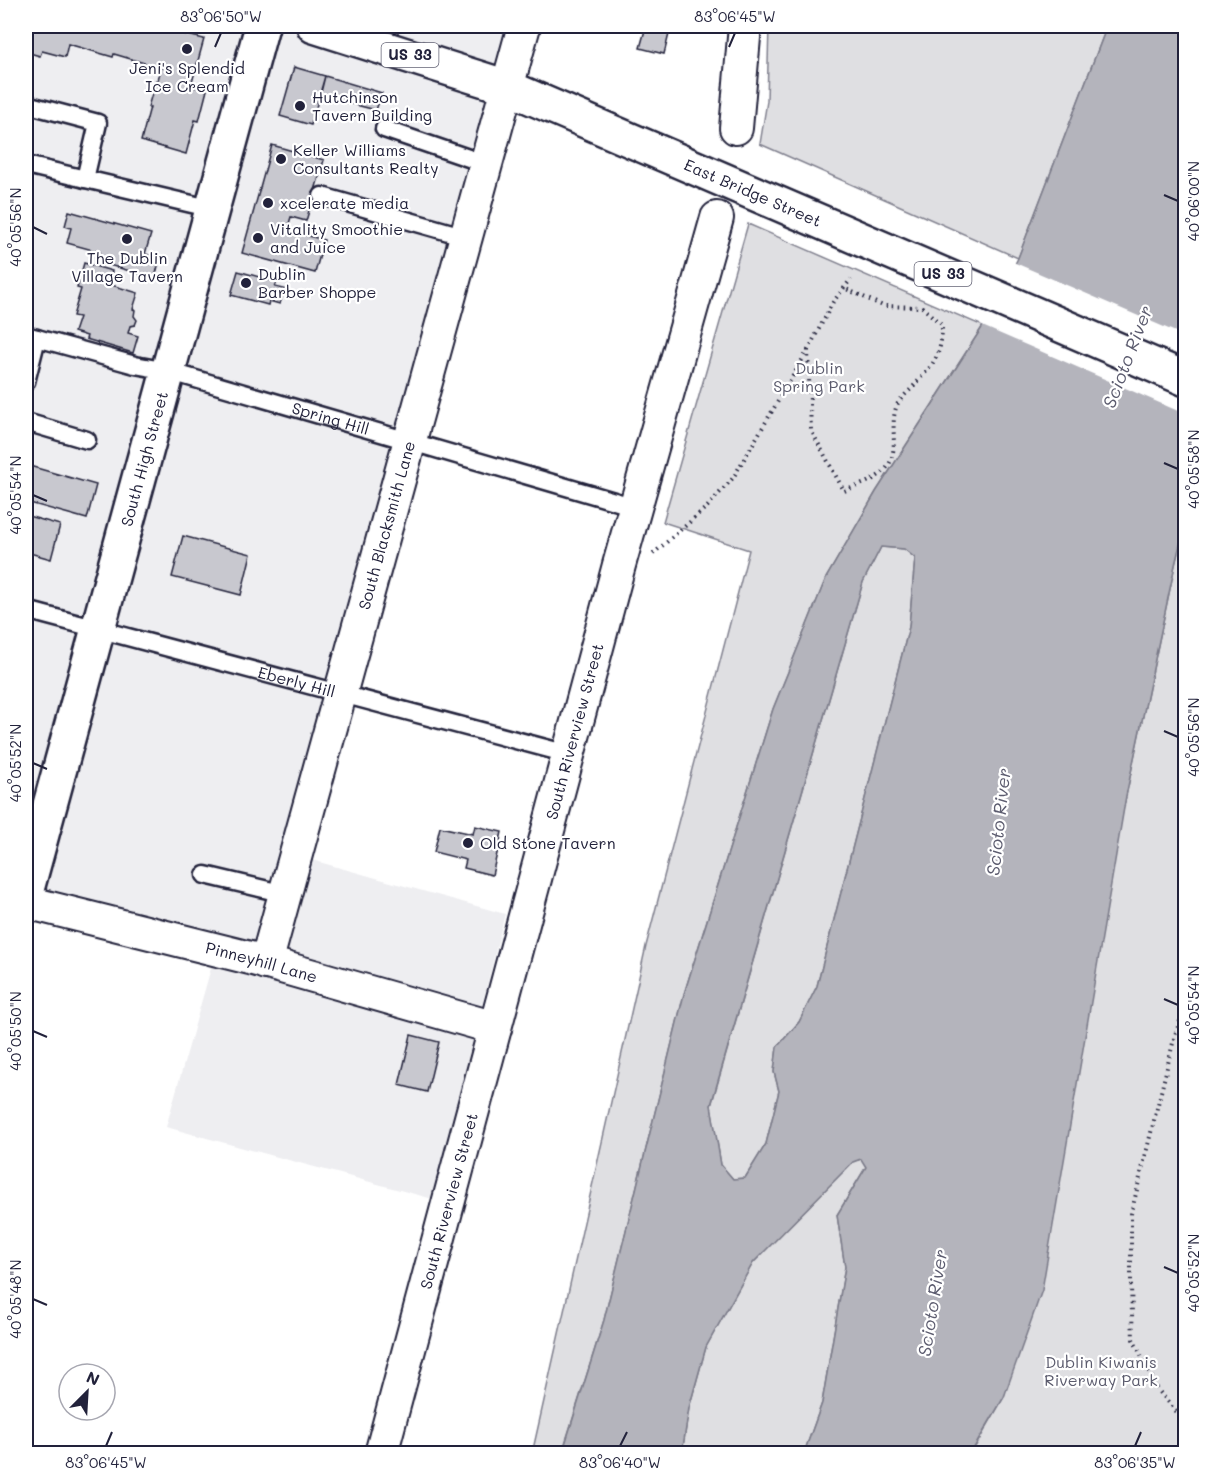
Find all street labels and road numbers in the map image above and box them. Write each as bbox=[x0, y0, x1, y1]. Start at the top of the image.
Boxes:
road number: US 33 bbox=[382, 43, 438, 67]
street label: East Bridge Street bbox=[681, 153, 825, 231]
road number: US 33 bbox=[914, 262, 972, 286]
street label: South High Street bbox=[115, 389, 172, 529]
street label: Spring Hill bbox=[290, 397, 372, 439]
street label: South Blacksmith Lane bbox=[353, 438, 419, 612]
street label: South Riverview Street bbox=[540, 641, 608, 822]
street label: Eberly Hill bbox=[256, 661, 338, 702]
street label: Pinneyhill Lane bbox=[204, 936, 320, 987]
street label: South Riverview Street bbox=[415, 1110, 482, 1291]

